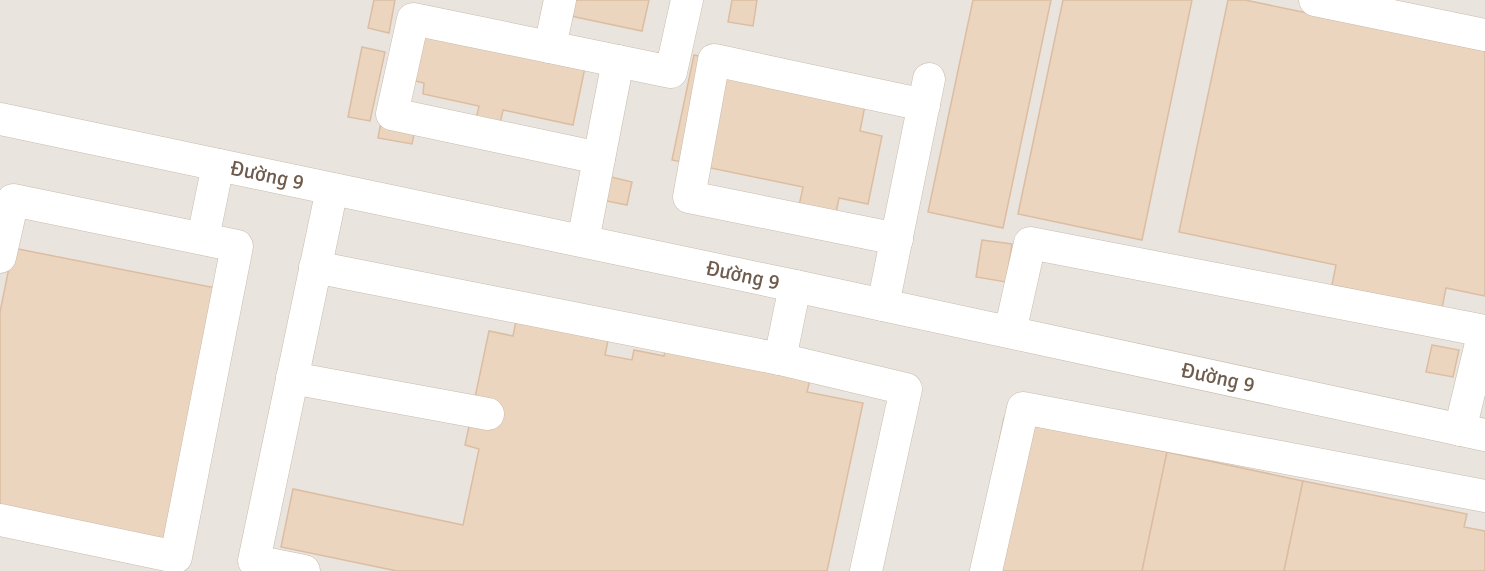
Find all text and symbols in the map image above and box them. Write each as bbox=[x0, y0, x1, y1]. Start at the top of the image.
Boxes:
street label: Đường 9 bbox=[228, 155, 307, 196]
street label: Đường 9 bbox=[703, 255, 782, 295]
street label: Đường 9 bbox=[1179, 357, 1257, 398]

